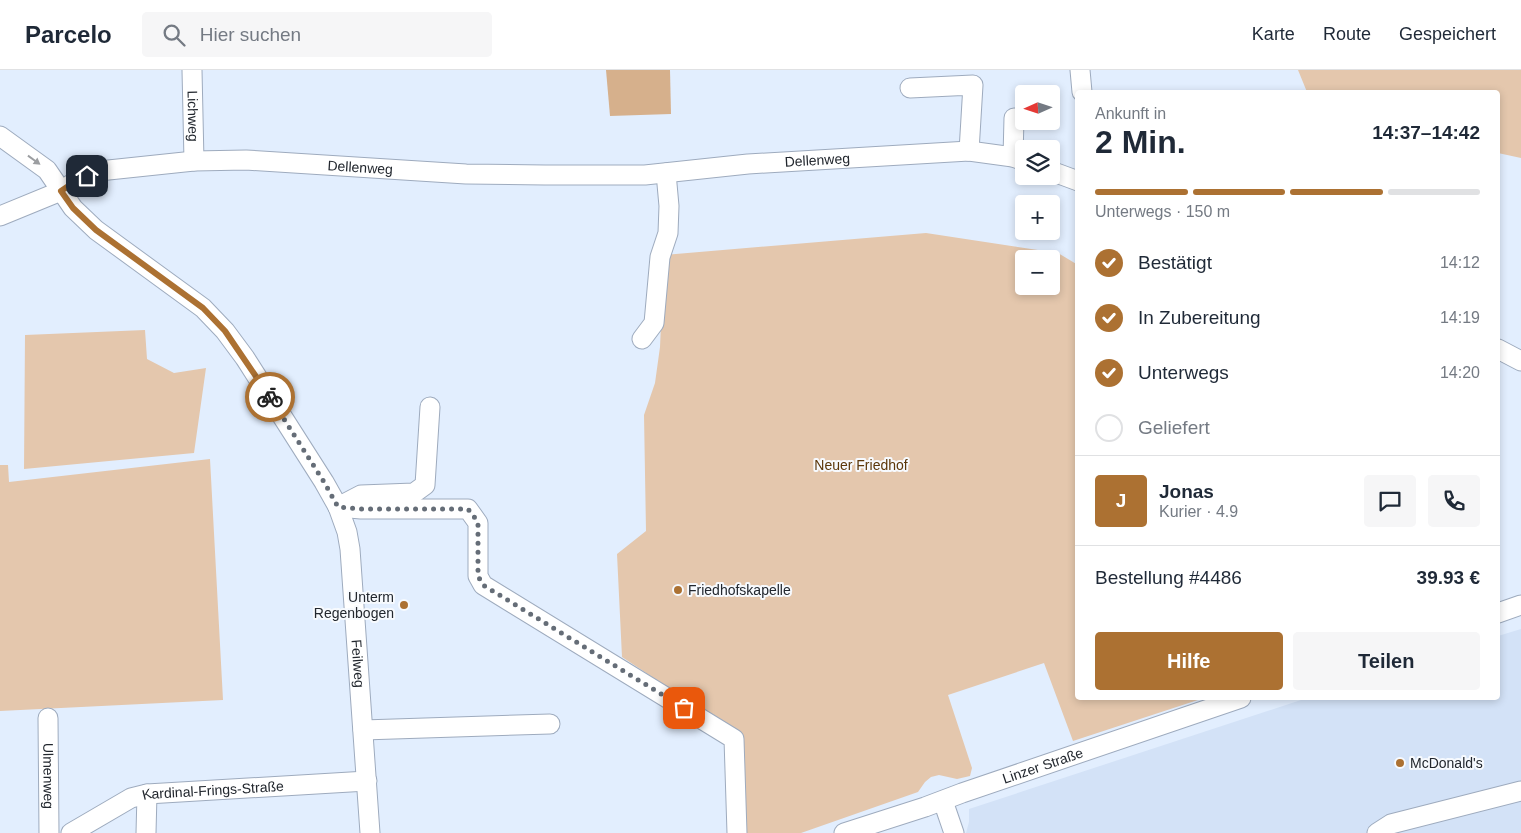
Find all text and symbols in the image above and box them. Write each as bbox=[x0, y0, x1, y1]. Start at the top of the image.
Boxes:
search box bbox=[142, 12, 492, 57]
text: Parcelo bbox=[25, 21, 112, 48]
icon: search bbox=[160, 21, 188, 49]
text: Hier suchen bbox=[200, 24, 301, 45]
text: Karte bbox=[1252, 24, 1295, 44]
text: Route bbox=[1323, 24, 1371, 44]
text: Gespeichert bbox=[1399, 24, 1496, 44]
north arrow bbox=[1015, 85, 1060, 130]
map controls bbox=[1015, 85, 1060, 295]
street label: Lichweg bbox=[184, 90, 202, 142]
text: Ankunft in bbox=[1095, 105, 1166, 122]
text: 14:37–14:42 bbox=[1372, 122, 1480, 143]
text: 2 Min. bbox=[1095, 124, 1186, 160]
button: layers bbox=[1015, 140, 1060, 185]
street label: Dellenweg bbox=[784, 150, 850, 170]
one-way arrow bbox=[27, 155, 40, 166]
pin bbox=[66, 155, 108, 197]
street label: Dellenweg bbox=[327, 157, 393, 177]
icon: home bbox=[73, 162, 101, 190]
button: + bbox=[1015, 195, 1060, 240]
text: Unterwegs · 150 m bbox=[1095, 203, 1230, 220]
icon: check bbox=[1095, 249, 1123, 277]
button: − bbox=[1015, 250, 1060, 295]
text: Bestätigt bbox=[1138, 252, 1212, 273]
text: 14:12 bbox=[1440, 254, 1480, 271]
icon: check bbox=[1095, 304, 1123, 332]
text: In Zubereitung bbox=[1138, 307, 1261, 328]
text: 14:19 bbox=[1440, 309, 1480, 326]
icon: check bbox=[1095, 359, 1123, 387]
text: Unterwegs bbox=[1138, 362, 1229, 383]
text: 14:20 bbox=[1440, 364, 1480, 381]
courier bbox=[245, 372, 295, 422]
icon: bike bbox=[256, 383, 284, 411]
text: Geliefert bbox=[1138, 417, 1210, 438]
park label: Neuer Friedhof bbox=[814, 457, 908, 473]
button: chat bbox=[1364, 475, 1416, 527]
button: phone bbox=[1428, 475, 1480, 527]
text: Jonas bbox=[1159, 481, 1214, 502]
text: J bbox=[1116, 490, 1126, 511]
text: Kurier · 4.9 bbox=[1159, 503, 1238, 520]
text: Bestellung #4486 bbox=[1095, 567, 1242, 588]
text: 39.93 € bbox=[1417, 567, 1480, 588]
place label: Friedhofskapelle bbox=[688, 582, 791, 598]
marker: Friedhofskapelle bbox=[672, 584, 684, 596]
place label: Unterm Regenbogen bbox=[314, 589, 394, 621]
marker: Unterm Regenbogen bbox=[398, 599, 410, 611]
button: Hilfe bbox=[1095, 632, 1283, 690]
button: Teilen bbox=[1293, 632, 1480, 690]
street label: Feilweg bbox=[348, 639, 368, 688]
pin bbox=[663, 687, 705, 729]
icon: bag bbox=[670, 694, 698, 722]
street label: Ulmenweg bbox=[40, 743, 57, 809]
street label: Linzer Straße bbox=[1000, 744, 1085, 787]
place label: McDonald's bbox=[1410, 755, 1483, 771]
marker: McDonald's bbox=[1394, 757, 1406, 769]
street label: Kardinal-Frings-Straße bbox=[140, 778, 284, 803]

